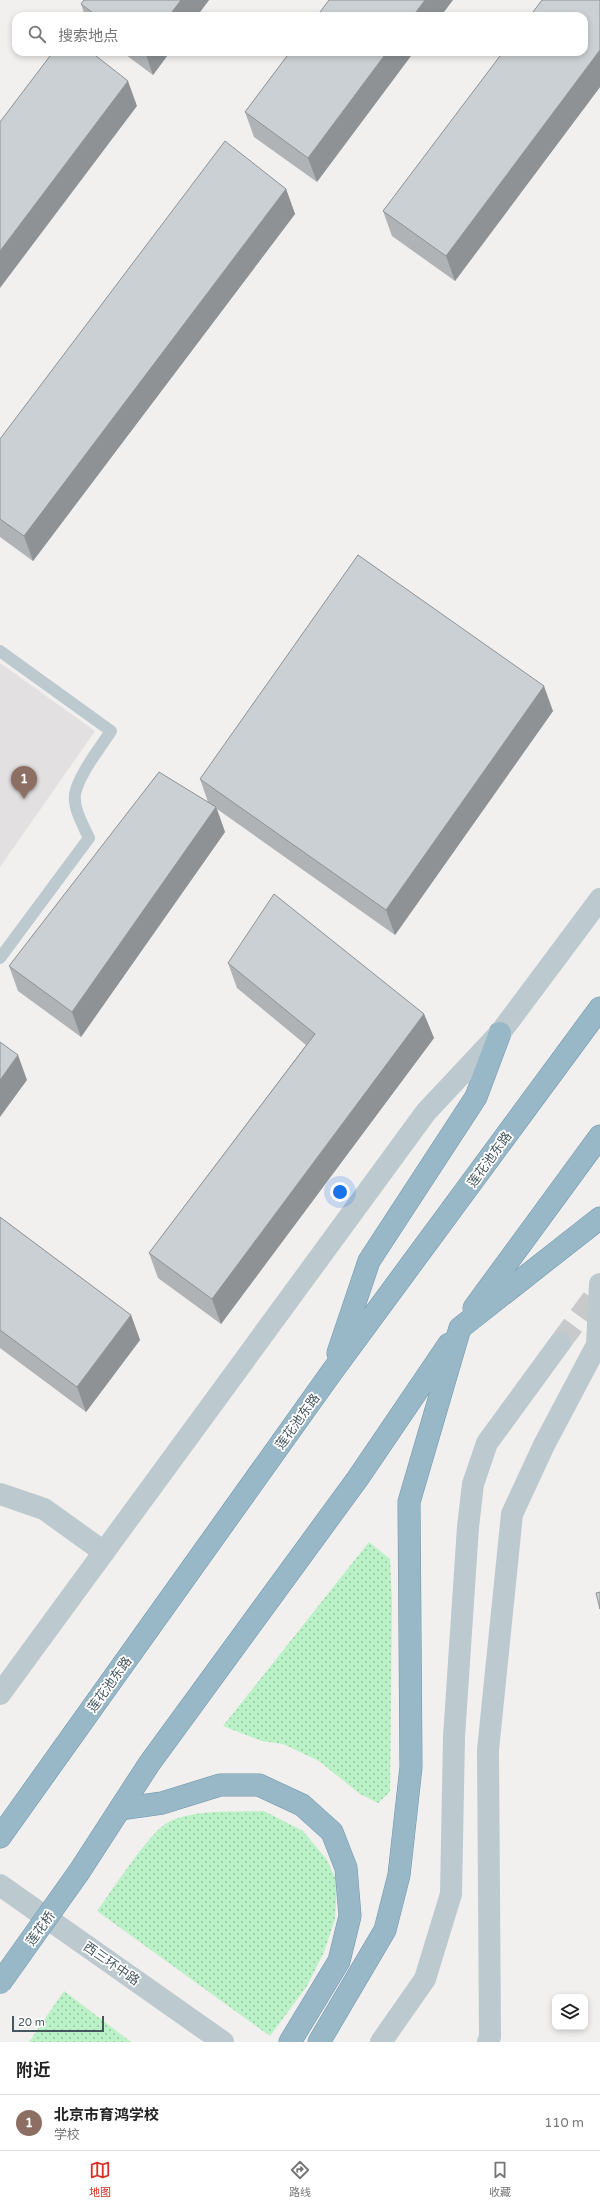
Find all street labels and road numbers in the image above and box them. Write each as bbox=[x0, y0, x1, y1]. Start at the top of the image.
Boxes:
street label: 莲花池东路 bbox=[464, 1129, 515, 1191]
street label: 莲花池东路 bbox=[272, 1391, 323, 1453]
street label: 莲花池东路 bbox=[84, 1654, 135, 1716]
street label: 莲花桥 bbox=[23, 1908, 59, 1949]
street label: 西三环中路 bbox=[80, 1939, 143, 1989]

